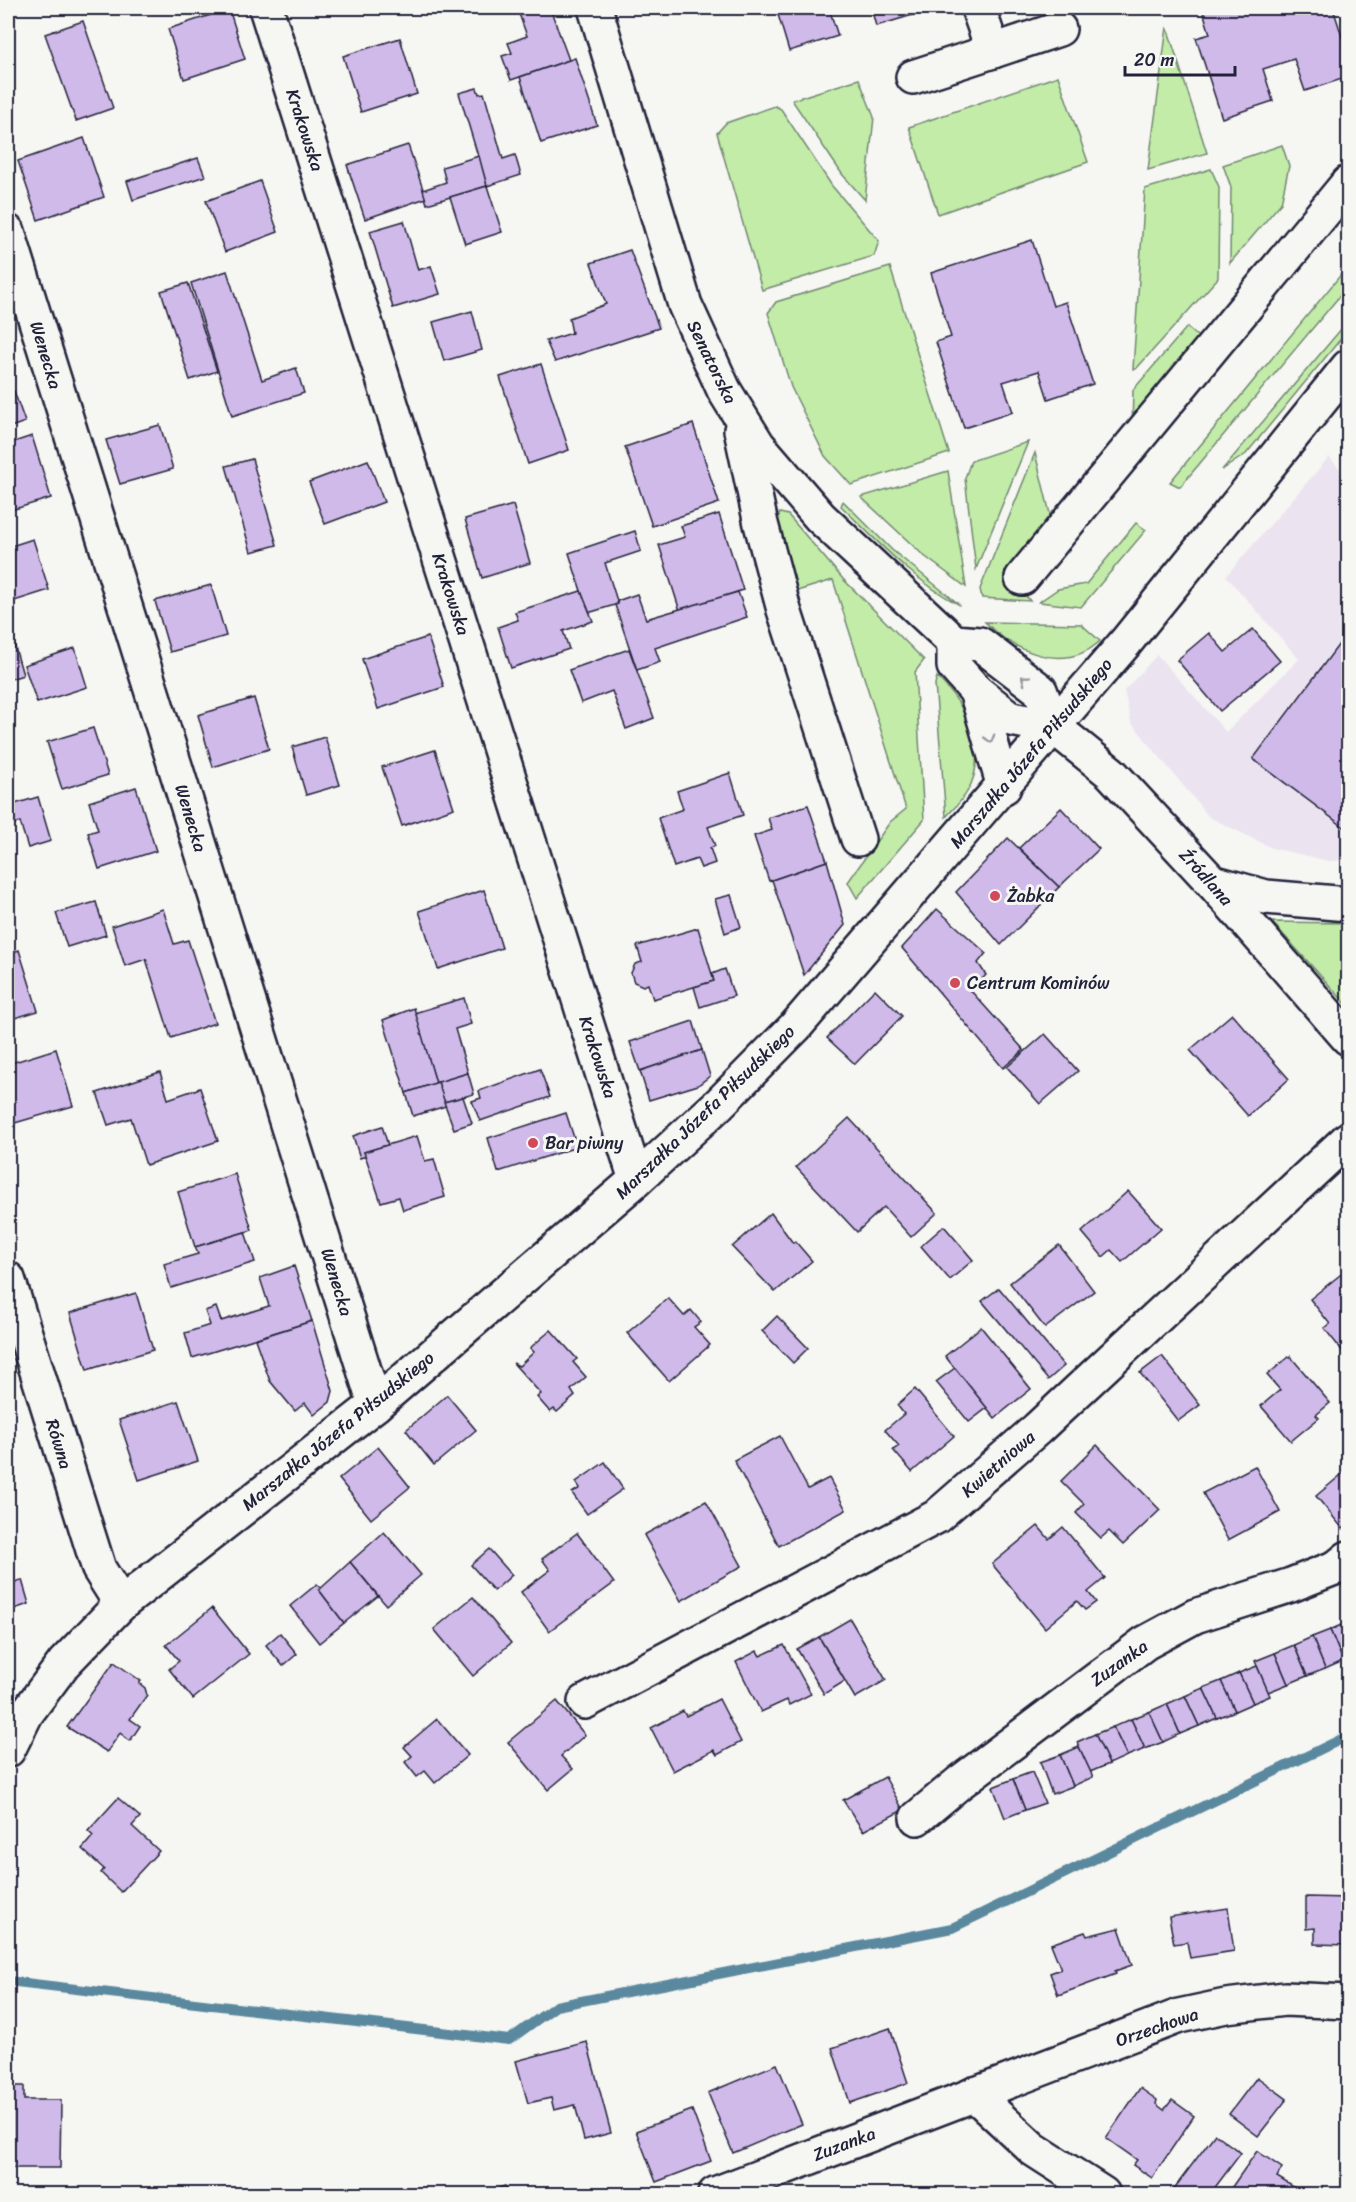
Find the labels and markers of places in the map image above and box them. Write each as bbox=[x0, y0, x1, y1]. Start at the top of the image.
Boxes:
place label: Żabka bbox=[1007, 880, 1055, 912]
marker: Żabka bbox=[988, 889, 1002, 903]
place label: Centrum Kominów bbox=[967, 967, 1110, 999]
marker: Centrum Kominów bbox=[948, 976, 962, 990]
place label: Bar piwny bbox=[545, 1127, 624, 1159]
marker: Bar piwny bbox=[526, 1136, 540, 1150]

